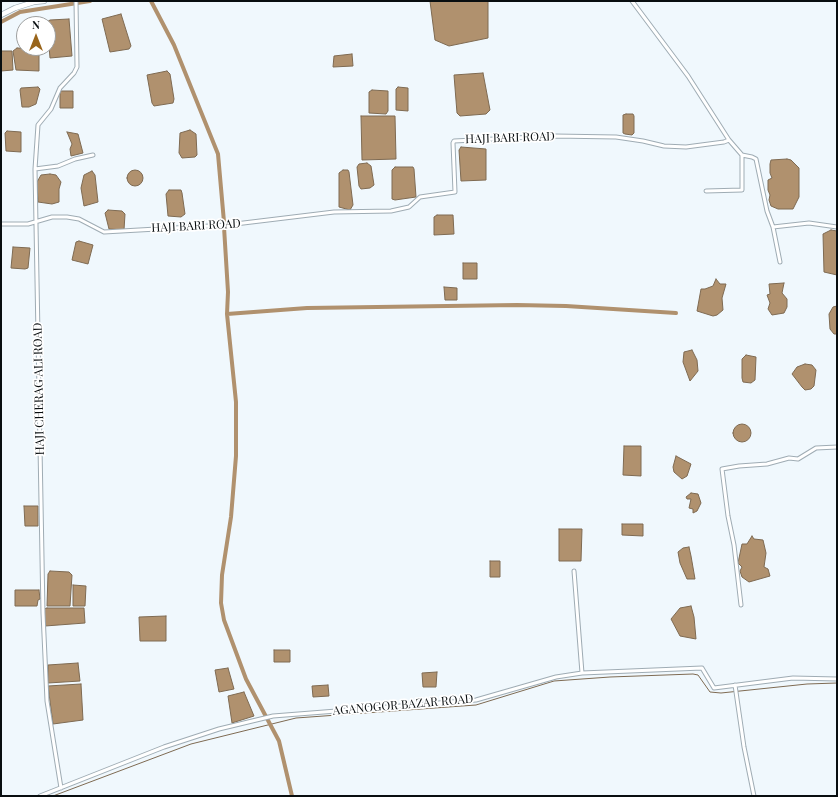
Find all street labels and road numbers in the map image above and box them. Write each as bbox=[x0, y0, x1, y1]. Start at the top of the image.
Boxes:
street label: HAJI BARI ROAD bbox=[465, 129, 555, 147]
street label: HAJI BARI ROAD bbox=[151, 216, 241, 236]
street label: HAJI CHERAG ALI ROAD bbox=[31, 322, 47, 456]
street label: AGANOGOR BAZAR ROAD bbox=[332, 692, 474, 718]

